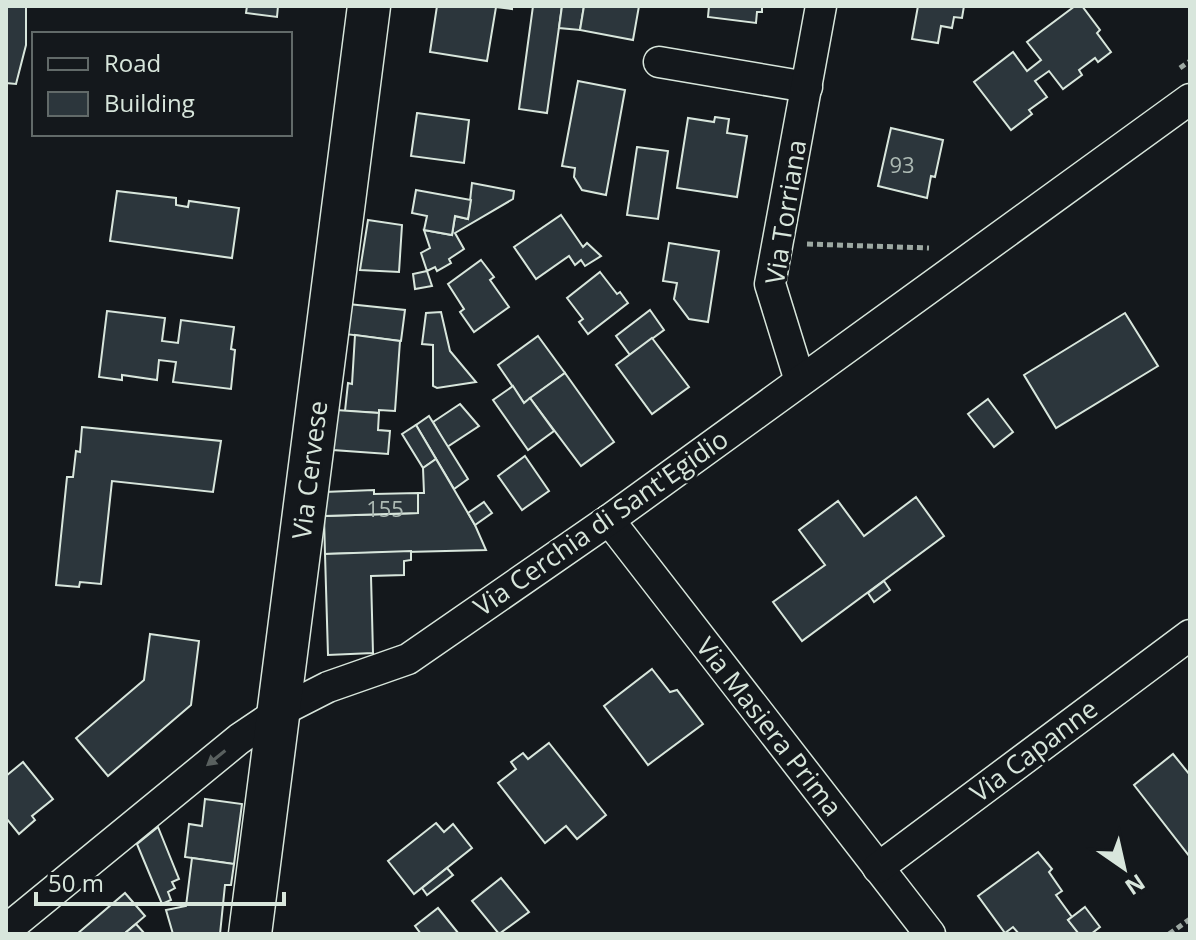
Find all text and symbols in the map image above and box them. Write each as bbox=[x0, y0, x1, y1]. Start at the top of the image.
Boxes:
legend bbox=[32, 32, 292, 136]
text: Road bbox=[104, 46, 161, 79]
text: Building bbox=[104, 86, 195, 119]
street label: Via Torriana bbox=[756, 137, 814, 287]
house number: 93 bbox=[889, 149, 915, 179]
street label: Via Cervese bbox=[283, 398, 335, 541]
street label: Via Cerchia di Sant'Egidio bbox=[466, 421, 735, 624]
house number: 155 bbox=[366, 493, 404, 523]
street label: Via Masiera Prima bbox=[689, 629, 851, 823]
street label: Via Capanne bbox=[962, 690, 1105, 810]
one-way arrow bbox=[206, 749, 226, 766]
north arrow bbox=[1084, 828, 1164, 908]
scale bar bbox=[36, 856, 284, 906]
text: 50 m bbox=[48, 866, 104, 899]
text: N bbox=[1120, 868, 1152, 903]

